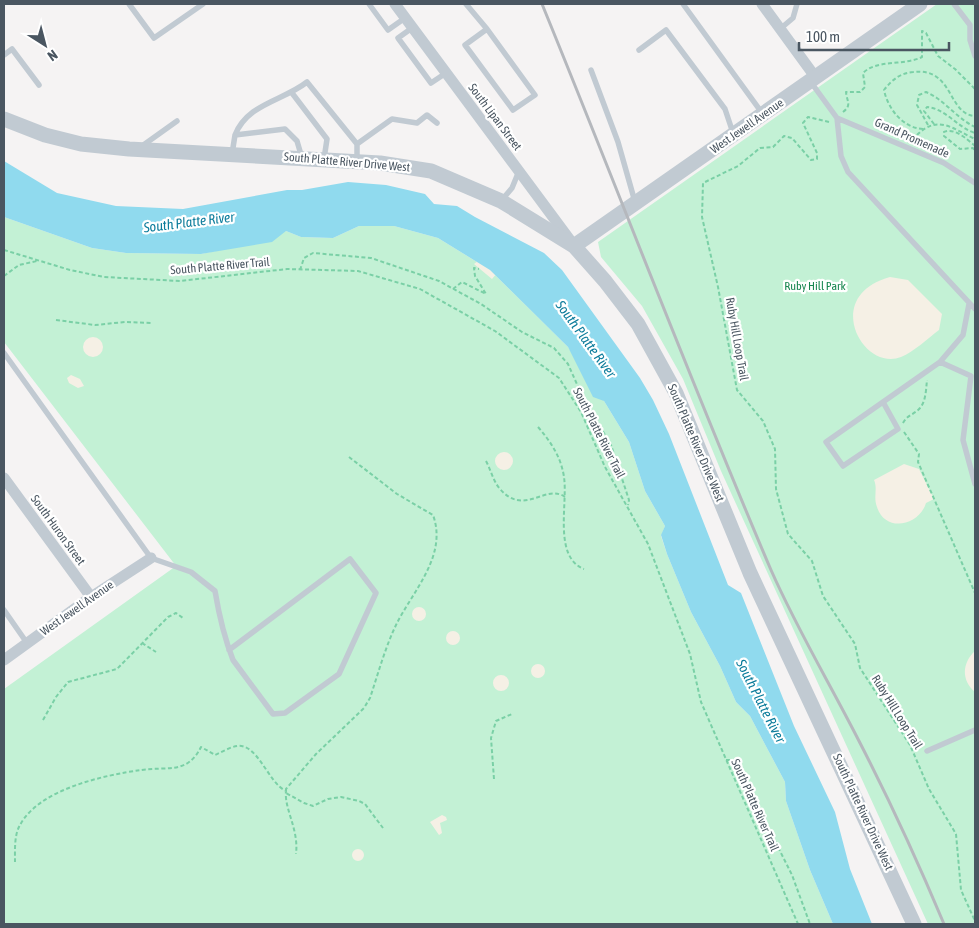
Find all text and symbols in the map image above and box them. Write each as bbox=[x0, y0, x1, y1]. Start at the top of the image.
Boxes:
north arrow bbox=[20, 20, 70, 70]
scale bar bbox=[799, 20, 949, 52]
text: 100 m bbox=[806, 28, 840, 45]
text: N bbox=[45, 47, 61, 64]
street label: South Lipan Street bbox=[465, 81, 525, 154]
street label: West Jewell Avenue bbox=[708, 96, 786, 156]
street label: Grand Promenade bbox=[873, 115, 951, 161]
street label: South Platte River Drive West bbox=[283, 150, 411, 175]
water label: South Platte River bbox=[142, 208, 236, 236]
street label: South Platte River Trail bbox=[170, 255, 271, 277]
park label: Ruby Hill Park bbox=[784, 279, 847, 293]
street label: Ruby Hill Loop Trail bbox=[723, 296, 751, 383]
water label: South Platte River bbox=[552, 297, 620, 381]
street label: South Platte River Drive West bbox=[665, 382, 727, 504]
street label: South Platte River Trail bbox=[570, 385, 628, 481]
street label: South Huron Street bbox=[28, 492, 88, 568]
street label: West Jewell Avenue bbox=[38, 578, 116, 638]
water label: South Platte River bbox=[733, 656, 789, 746]
street label: Ruby Hill Loop Trail bbox=[869, 673, 926, 752]
street label: South Platte River Drive West bbox=[830, 752, 896, 873]
street label: South Platte River Trail bbox=[728, 757, 782, 854]

